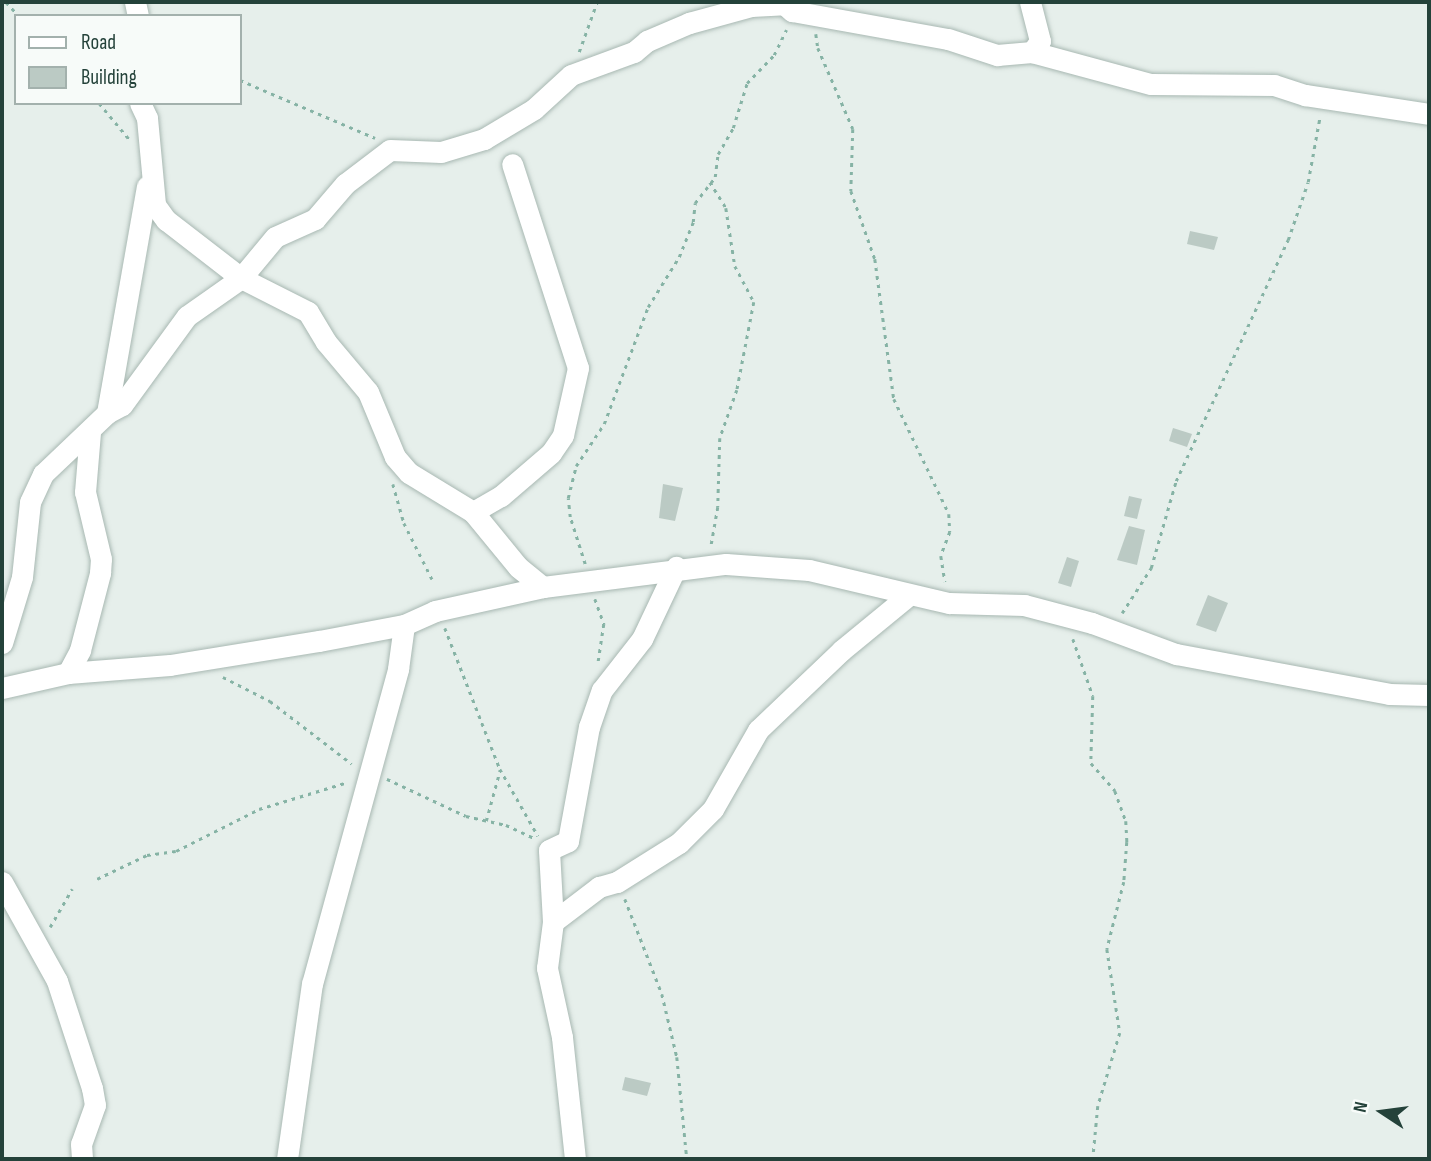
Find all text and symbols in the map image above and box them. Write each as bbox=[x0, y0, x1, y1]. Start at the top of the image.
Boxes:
legend bbox=[14, 14, 242, 105]
text: Road bbox=[81, 30, 116, 55]
text: Building bbox=[81, 65, 137, 90]
north arrow bbox=[1347, 1077, 1417, 1147]
text: N bbox=[1349, 1100, 1373, 1115]

